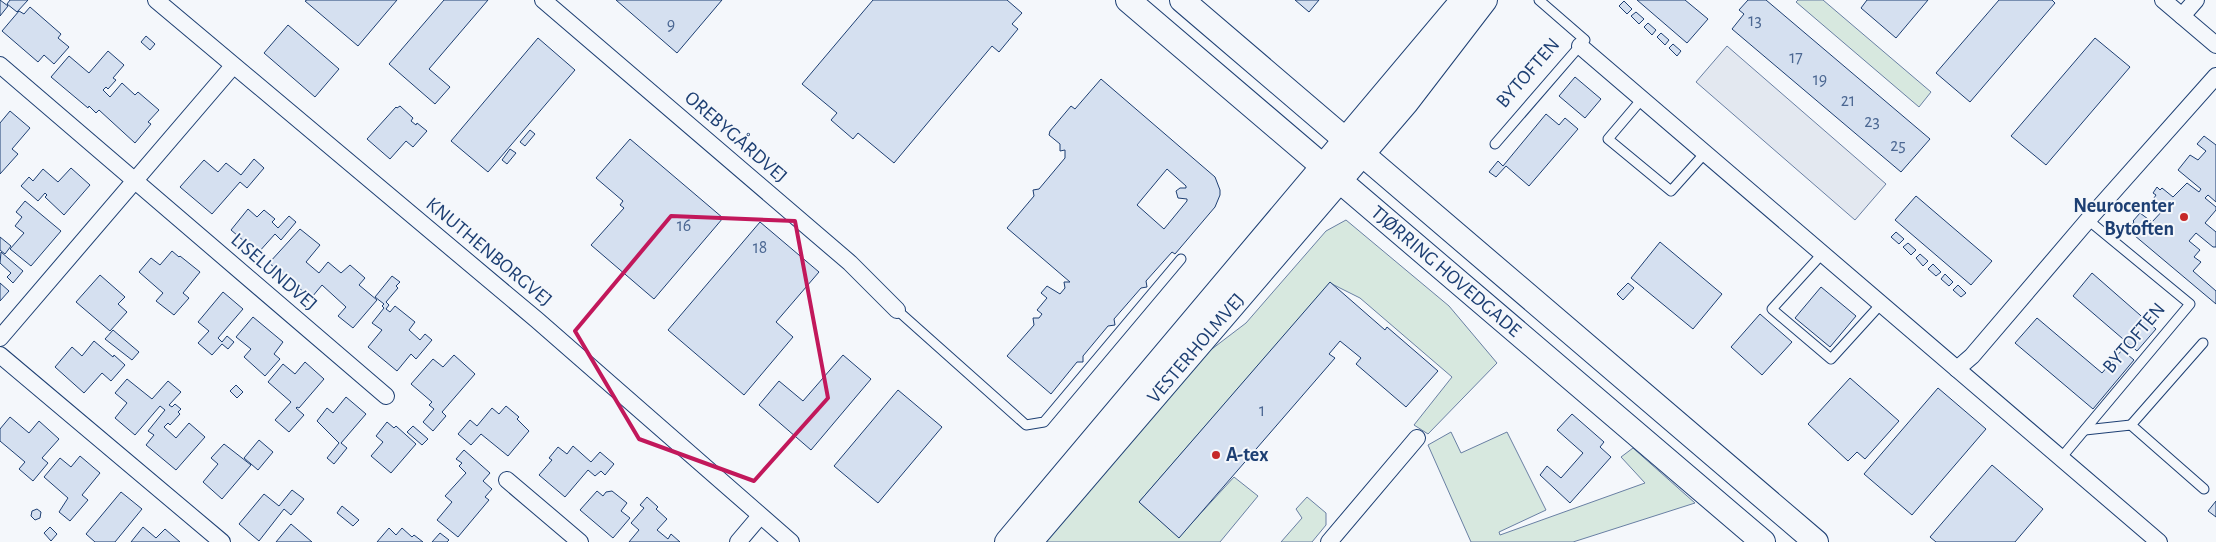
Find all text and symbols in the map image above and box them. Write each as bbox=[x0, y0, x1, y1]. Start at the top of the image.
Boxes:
house number: 13 bbox=[1748, 12, 1762, 30]
house number: 9 bbox=[667, 16, 675, 34]
street label: BYTOFTEN bbox=[1492, 34, 1564, 112]
house number: 17 bbox=[1789, 49, 1803, 67]
house number: 19 bbox=[1813, 71, 1827, 89]
street label: OREBYGÅRDVEJ bbox=[681, 87, 792, 187]
house number: 21 bbox=[1841, 92, 1855, 110]
house number: 23 bbox=[1864, 113, 1880, 131]
house number: 25 bbox=[1890, 137, 1906, 155]
street label: KNUTHENBORGVEJ bbox=[422, 194, 556, 310]
place label: Neurocenter Bytoften bbox=[2073, 196, 2174, 239]
street label: TJØRRING HOVEDGADE bbox=[1367, 202, 1525, 341]
marker: Neurocenter Bytoften bbox=[2178, 211, 2190, 223]
house number: 16 bbox=[677, 217, 691, 235]
street label: LISELUNDVEJ bbox=[227, 229, 321, 315]
house number: 18 bbox=[753, 239, 767, 257]
street label: VESTERHOLMVEJ bbox=[1143, 290, 1248, 407]
street label: BYTOFTEN bbox=[2099, 299, 2169, 377]
house number: 1 bbox=[1259, 402, 1265, 420]
place label: A-tex bbox=[1226, 445, 1269, 465]
marker: A-tex bbox=[1210, 449, 1222, 461]

